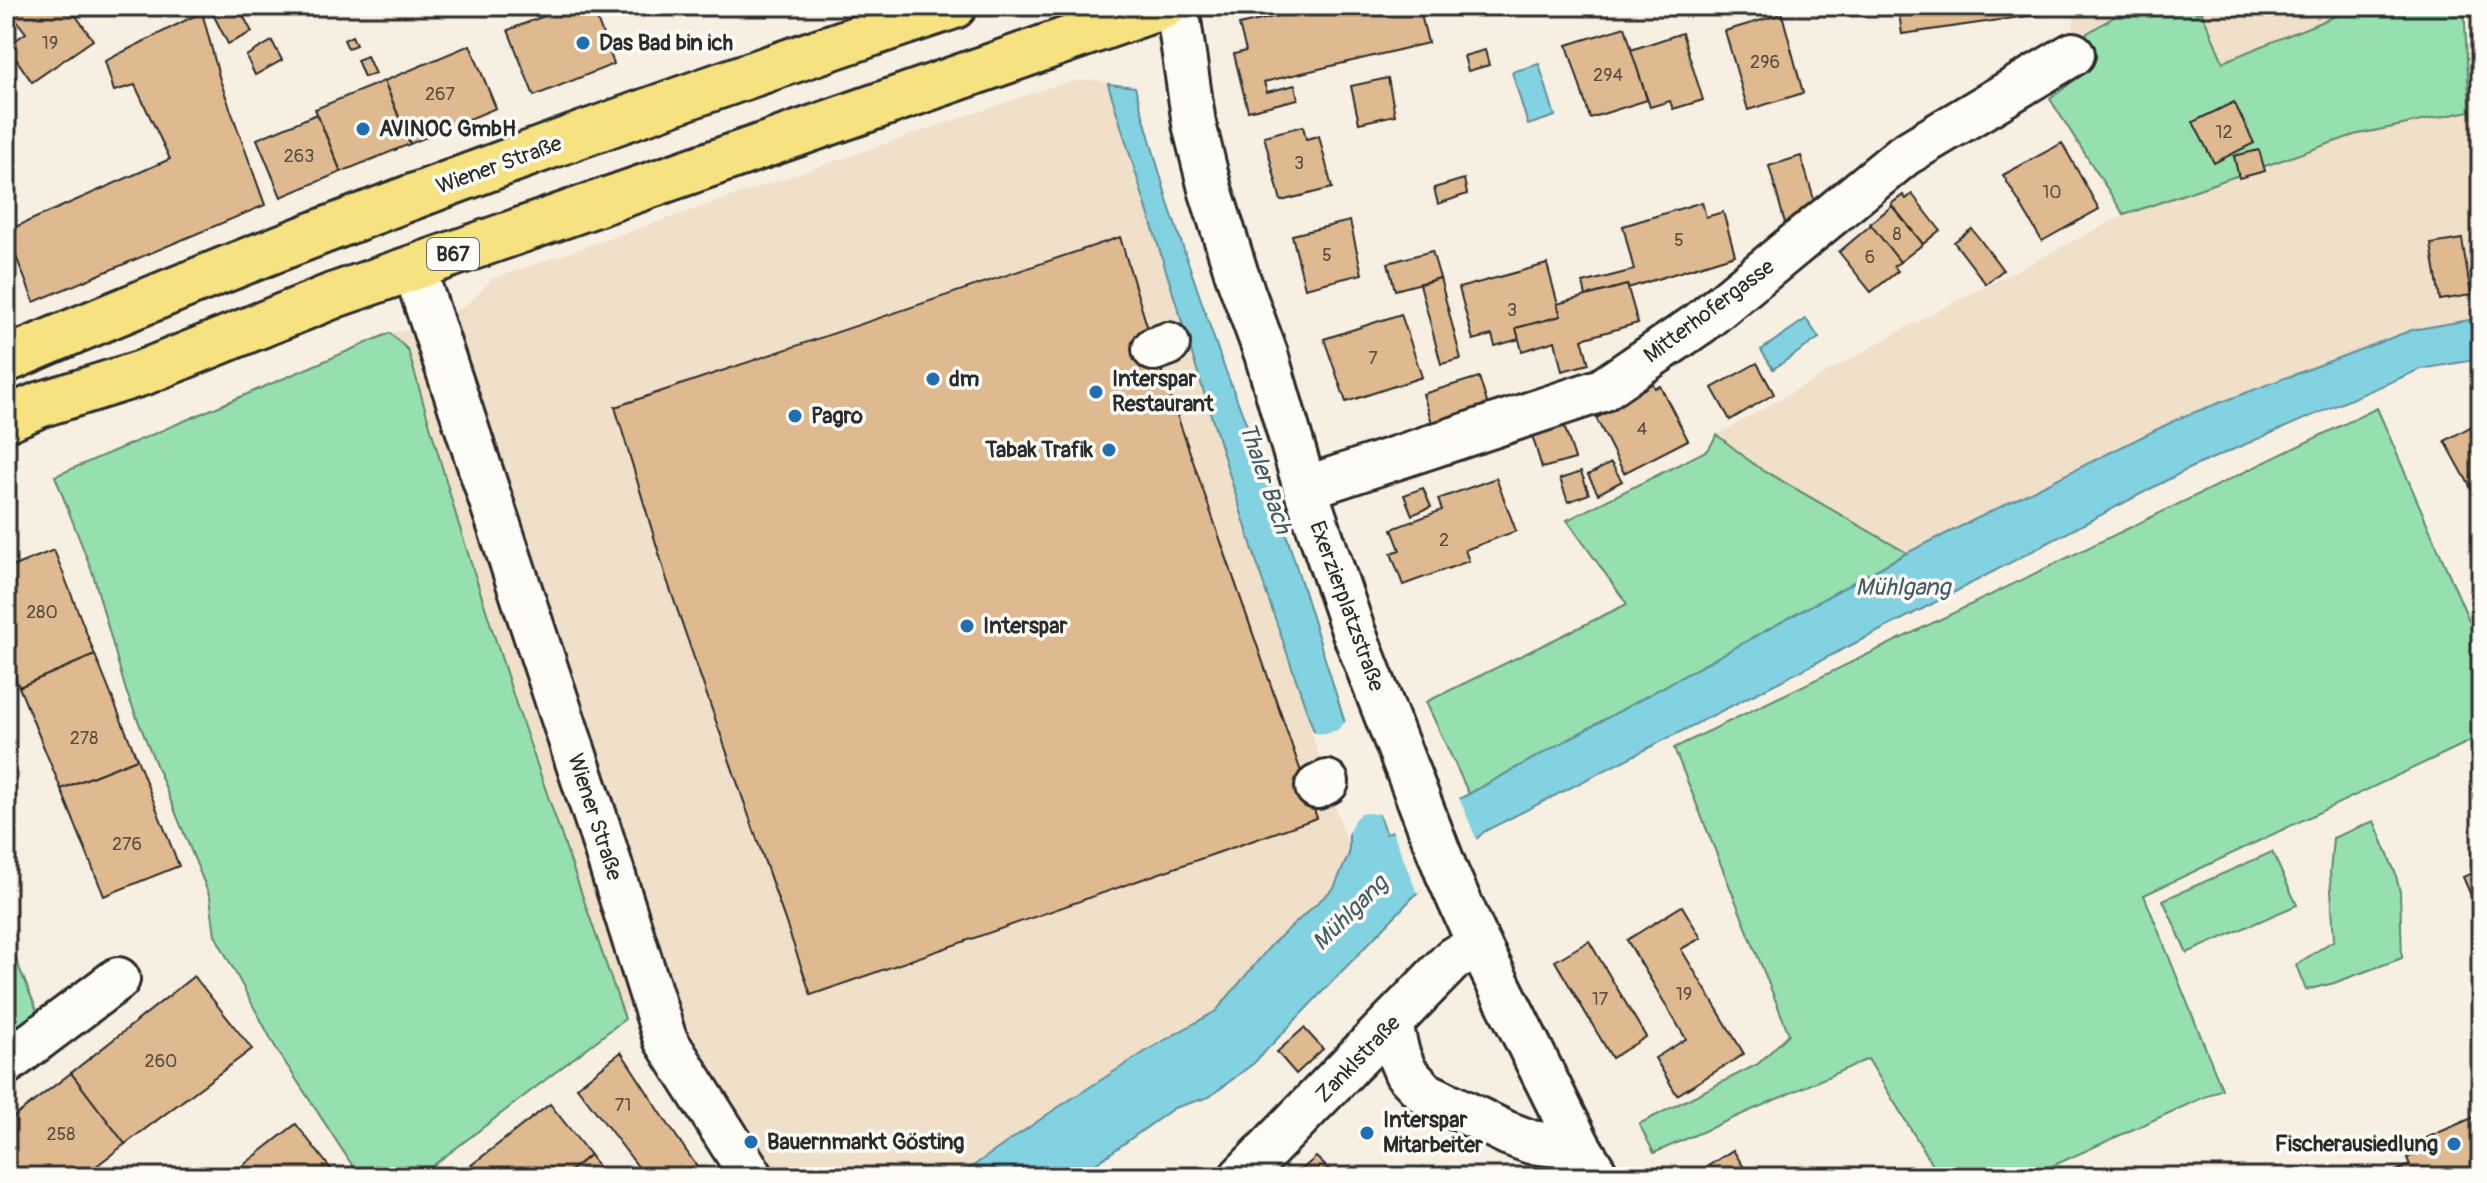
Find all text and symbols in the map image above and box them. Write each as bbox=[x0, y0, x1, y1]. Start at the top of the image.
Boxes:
place label: Das Bad bin ich bbox=[599, 29, 733, 57]
house number: 19 bbox=[42, 32, 58, 55]
marker: Das Bad bin ich bbox=[574, 34, 592, 52]
house number: 296 bbox=[1750, 51, 1780, 74]
house number: 294 bbox=[1593, 64, 1623, 87]
house number: 267 bbox=[425, 83, 455, 106]
place label: AVINOC GmbH bbox=[379, 115, 516, 143]
marker: AVINOC GmbH bbox=[354, 120, 372, 138]
house number: 12 bbox=[2215, 121, 2233, 144]
street label: Wiener Straße bbox=[432, 129, 566, 201]
house number: 263 bbox=[284, 145, 314, 168]
house number: 3 bbox=[1294, 152, 1304, 175]
house number: 10 bbox=[2042, 181, 2062, 204]
house number: 8 bbox=[1892, 223, 1902, 246]
house number: 5 bbox=[1674, 229, 1684, 252]
road number: B67 bbox=[427, 238, 479, 270]
house number: 5 bbox=[1322, 244, 1332, 267]
house number: 6 bbox=[1865, 246, 1875, 269]
street label: Mitterhofergasse bbox=[1638, 253, 1780, 369]
house number: 3 bbox=[1507, 299, 1517, 322]
house number: 7 bbox=[1368, 347, 1378, 370]
place label: dm bbox=[949, 365, 979, 393]
place label: Interspar Restaurant bbox=[1112, 365, 1215, 418]
marker: dm bbox=[924, 370, 942, 388]
marker: Interspar Restaurant bbox=[1087, 383, 1105, 401]
place label: Pagro bbox=[811, 402, 863, 430]
marker: Pagro bbox=[786, 407, 804, 425]
house number: 4 bbox=[1637, 418, 1648, 441]
water label: Thaler Bach bbox=[1233, 419, 1298, 539]
place label: Tabak Trafik bbox=[984, 436, 1094, 464]
marker: Tabak Trafik bbox=[1100, 441, 1118, 459]
street label: Exerzierplatzstraße bbox=[1303, 517, 1391, 695]
house number: 2 bbox=[1439, 529, 1449, 552]
water label: Mühlgang bbox=[1856, 573, 1952, 602]
house number: 280 bbox=[26, 601, 58, 624]
place label: Interspar bbox=[983, 612, 1068, 640]
marker: Interspar bbox=[958, 617, 976, 635]
house number: 278 bbox=[70, 727, 98, 750]
street label: Wiener Straße bbox=[561, 750, 629, 884]
house number: 276 bbox=[112, 833, 142, 856]
water label: Mühlgang bbox=[1306, 868, 1395, 957]
house number: 19 bbox=[1676, 983, 1692, 1006]
house number: 17 bbox=[1592, 988, 1609, 1011]
street label: Zanklstraße bbox=[1309, 1009, 1407, 1109]
house number: 260 bbox=[145, 1050, 177, 1073]
house number: 71 bbox=[615, 1094, 631, 1117]
place label: Interspar Mitarbeiter bbox=[1383, 1106, 1484, 1159]
house number: 258 bbox=[47, 1123, 75, 1146]
marker: Interspar Mitarbeiter bbox=[1358, 1124, 1376, 1142]
place label: Bauernmarkt Gösting bbox=[767, 1128, 964, 1156]
place label: Fischerausiedlung bbox=[2275, 1130, 2438, 1158]
marker: Bauernmarkt Gösting bbox=[742, 1133, 760, 1151]
marker: Fischerausiedlung bbox=[2445, 1135, 2463, 1153]

